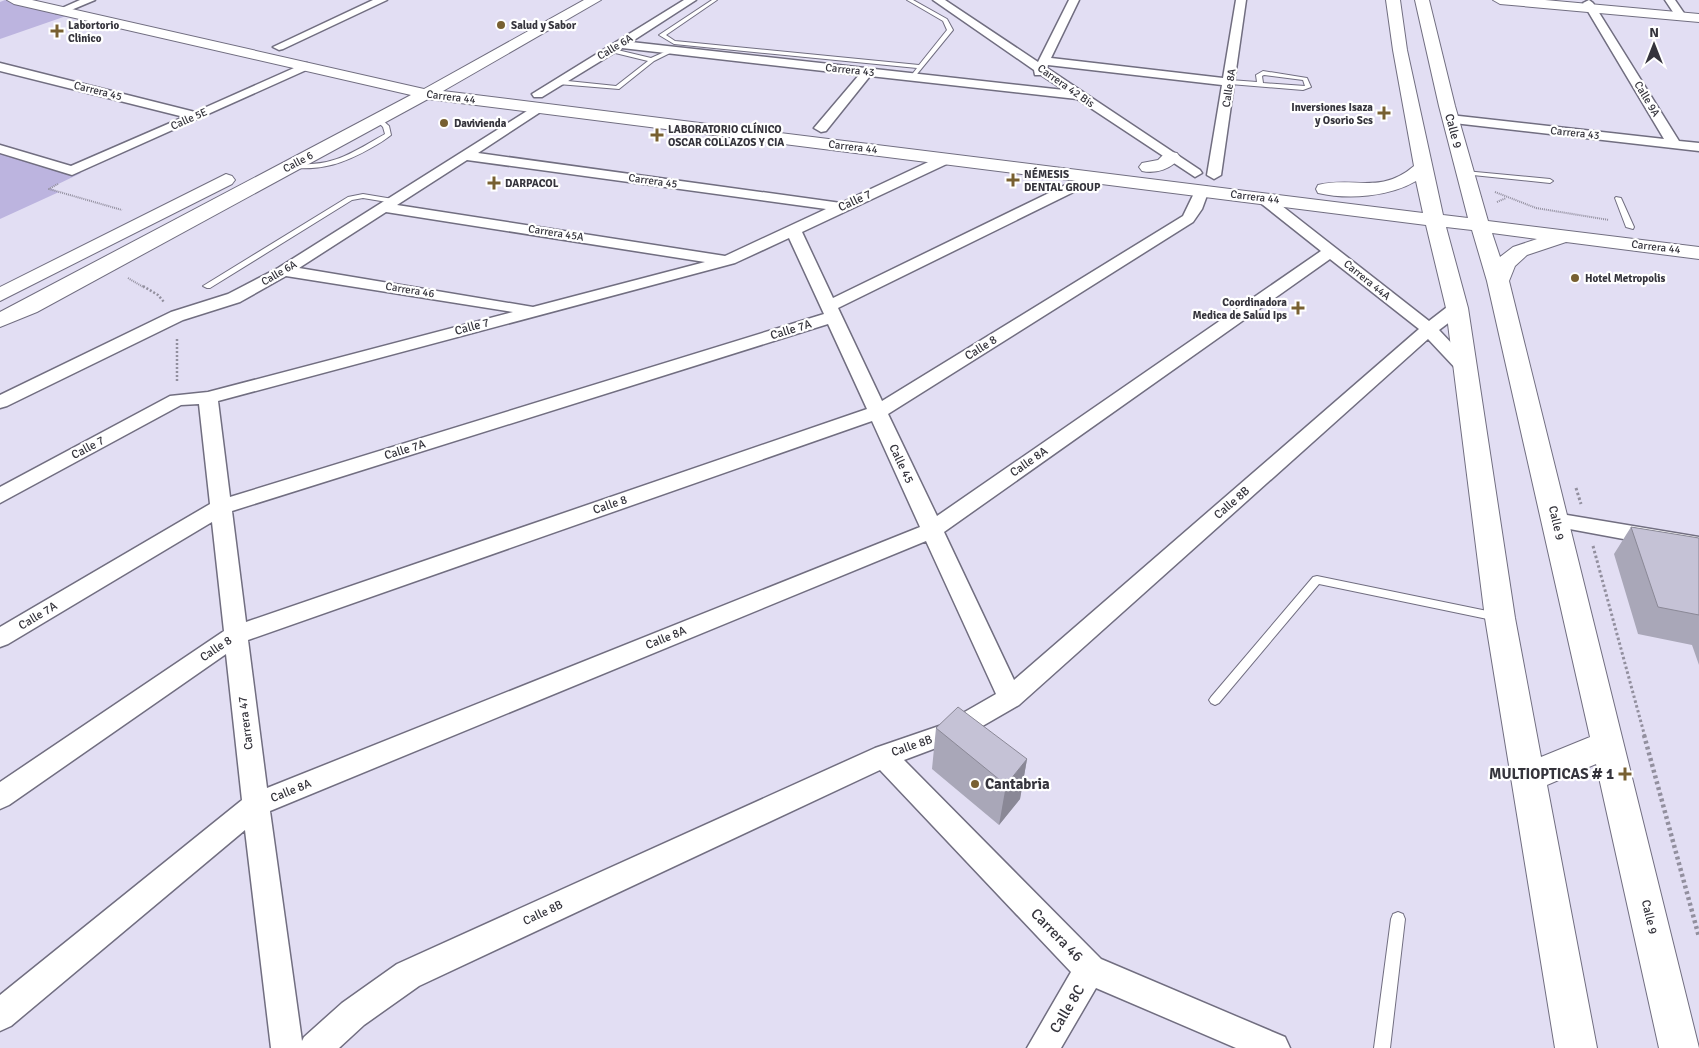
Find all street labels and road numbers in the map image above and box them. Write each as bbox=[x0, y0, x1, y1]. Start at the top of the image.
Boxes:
street label: Calle 6A bbox=[595, 31, 635, 63]
street label: Carrera 43 bbox=[825, 61, 875, 79]
street label: Carrera 42 Bis bbox=[1035, 62, 1097, 110]
street label: Calle 8A bbox=[1220, 67, 1239, 108]
street label: Carrera 45 bbox=[72, 79, 124, 103]
street label: Calle 9A bbox=[1631, 79, 1663, 119]
street label: Carrera 44 bbox=[426, 88, 476, 106]
street label: Calle 5E bbox=[169, 105, 209, 133]
street label: Calle 9 bbox=[1441, 112, 1465, 150]
street label: Carrera 43 bbox=[1550, 124, 1600, 142]
street label: Carrera 44 bbox=[828, 138, 878, 156]
street label: Calle 6 bbox=[281, 149, 315, 175]
street label: Carrera 45 bbox=[628, 171, 678, 191]
street label: Calle 7 bbox=[836, 187, 874, 215]
street label: Carrera 44 bbox=[1230, 188, 1280, 206]
street label: Carrera 45A bbox=[527, 222, 585, 244]
street label: Carrera 44 bbox=[1631, 238, 1681, 256]
street label: Calle 6A bbox=[259, 257, 299, 288]
street label: Carrera 44A bbox=[1341, 257, 1393, 303]
street label: Carrera 46 bbox=[385, 280, 435, 300]
street label: Calle 7 bbox=[453, 315, 491, 339]
street label: Calle 7A bbox=[768, 316, 814, 343]
street label: Calle 8 bbox=[962, 332, 1000, 364]
street label: Calle 7 bbox=[69, 433, 107, 463]
street label: Calle 7A bbox=[382, 436, 428, 463]
street label: Calle 45 bbox=[885, 442, 917, 486]
street label: Calle 8A bbox=[1007, 443, 1051, 480]
street label: Calle 8B bbox=[1211, 483, 1253, 523]
street label: Calle 8 bbox=[591, 492, 629, 518]
street label: Calle 9 bbox=[1545, 504, 1567, 542]
street label: Calle 7A bbox=[16, 598, 61, 633]
street label: Calle 8A bbox=[643, 623, 689, 653]
street label: Calle 8 bbox=[197, 633, 235, 665]
street label: Carrera 47 bbox=[235, 695, 257, 751]
street label: Calle 8B bbox=[889, 732, 935, 760]
street label: Calle 8A bbox=[268, 776, 314, 806]
street label: Calle 8B bbox=[521, 897, 565, 929]
street label: Calle 9 bbox=[1638, 898, 1660, 936]
street label: Carrera 46 bbox=[1027, 905, 1087, 965]
street label: Calle 8C bbox=[1046, 982, 1088, 1036]

